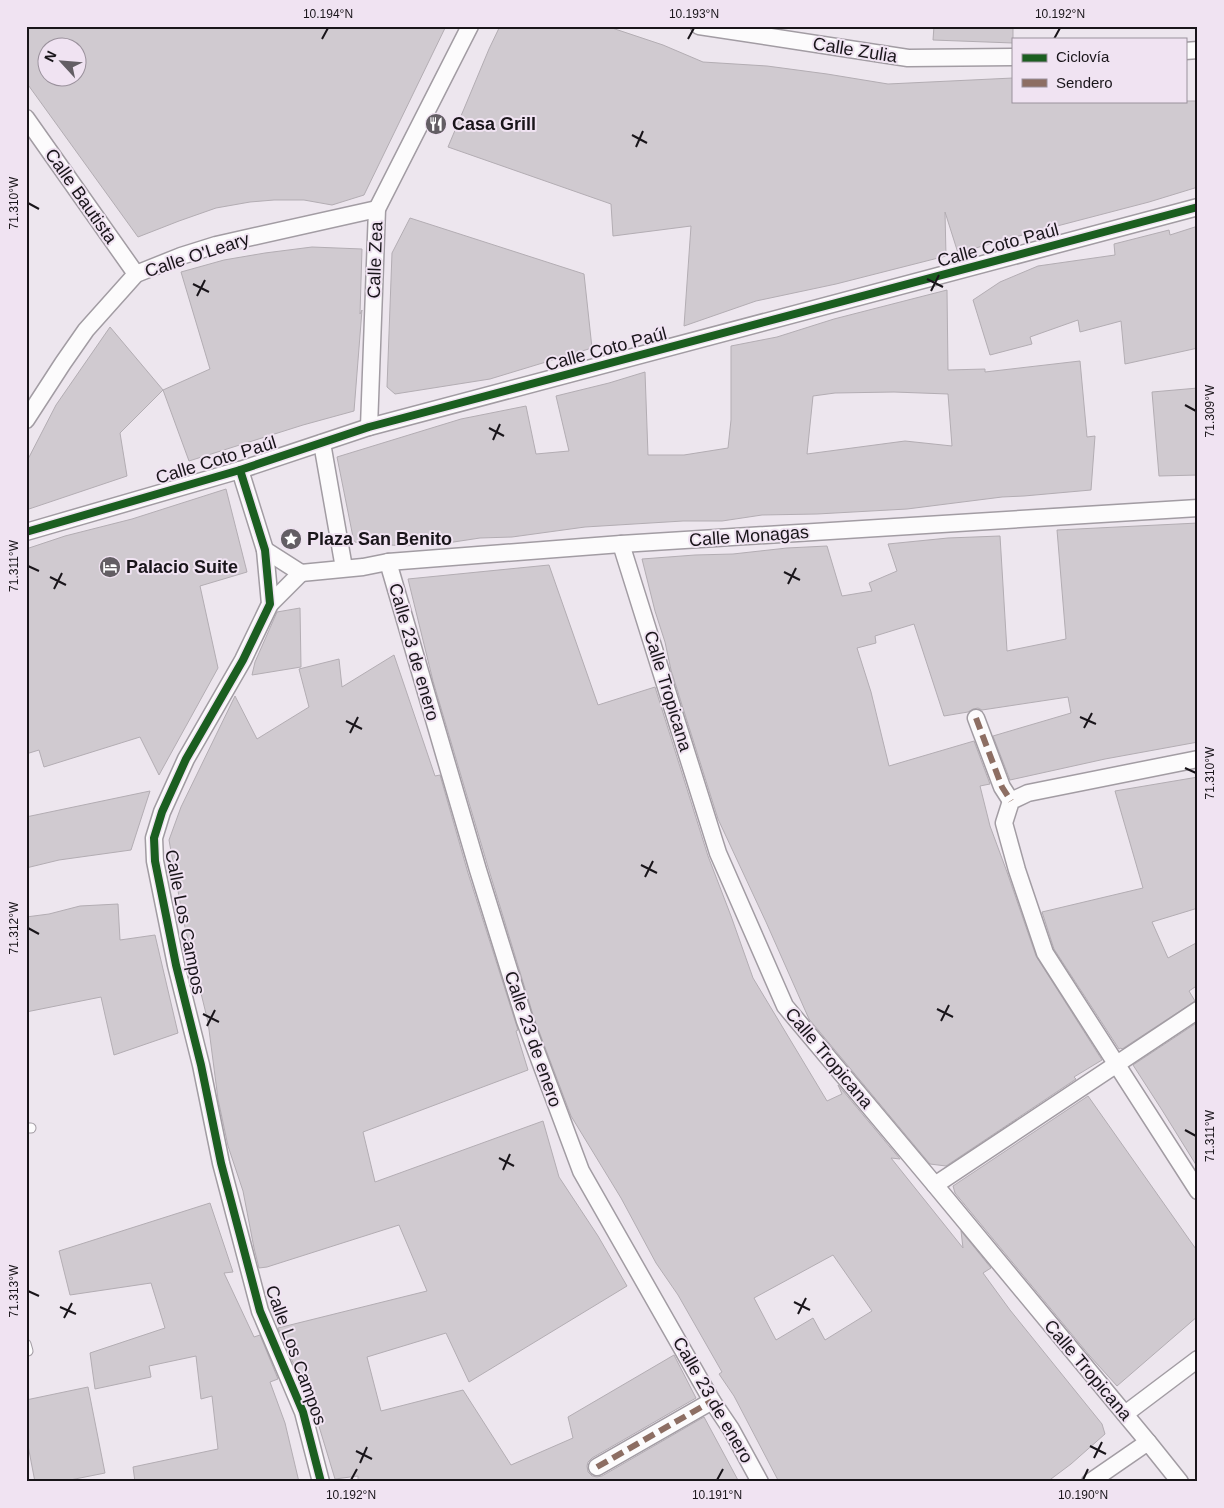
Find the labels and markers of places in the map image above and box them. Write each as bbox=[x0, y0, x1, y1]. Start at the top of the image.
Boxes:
restaurant icon: Casa Grill bbox=[424, 112, 448, 136]
place label: Casa Grill bbox=[452, 114, 536, 134]
place icon: Plaza San Benito bbox=[279, 527, 303, 551]
place label: Plaza San Benito bbox=[307, 529, 452, 549]
hotel icon: Palacio Suite bbox=[98, 555, 122, 579]
place label: Palacio Suite bbox=[126, 557, 238, 577]

